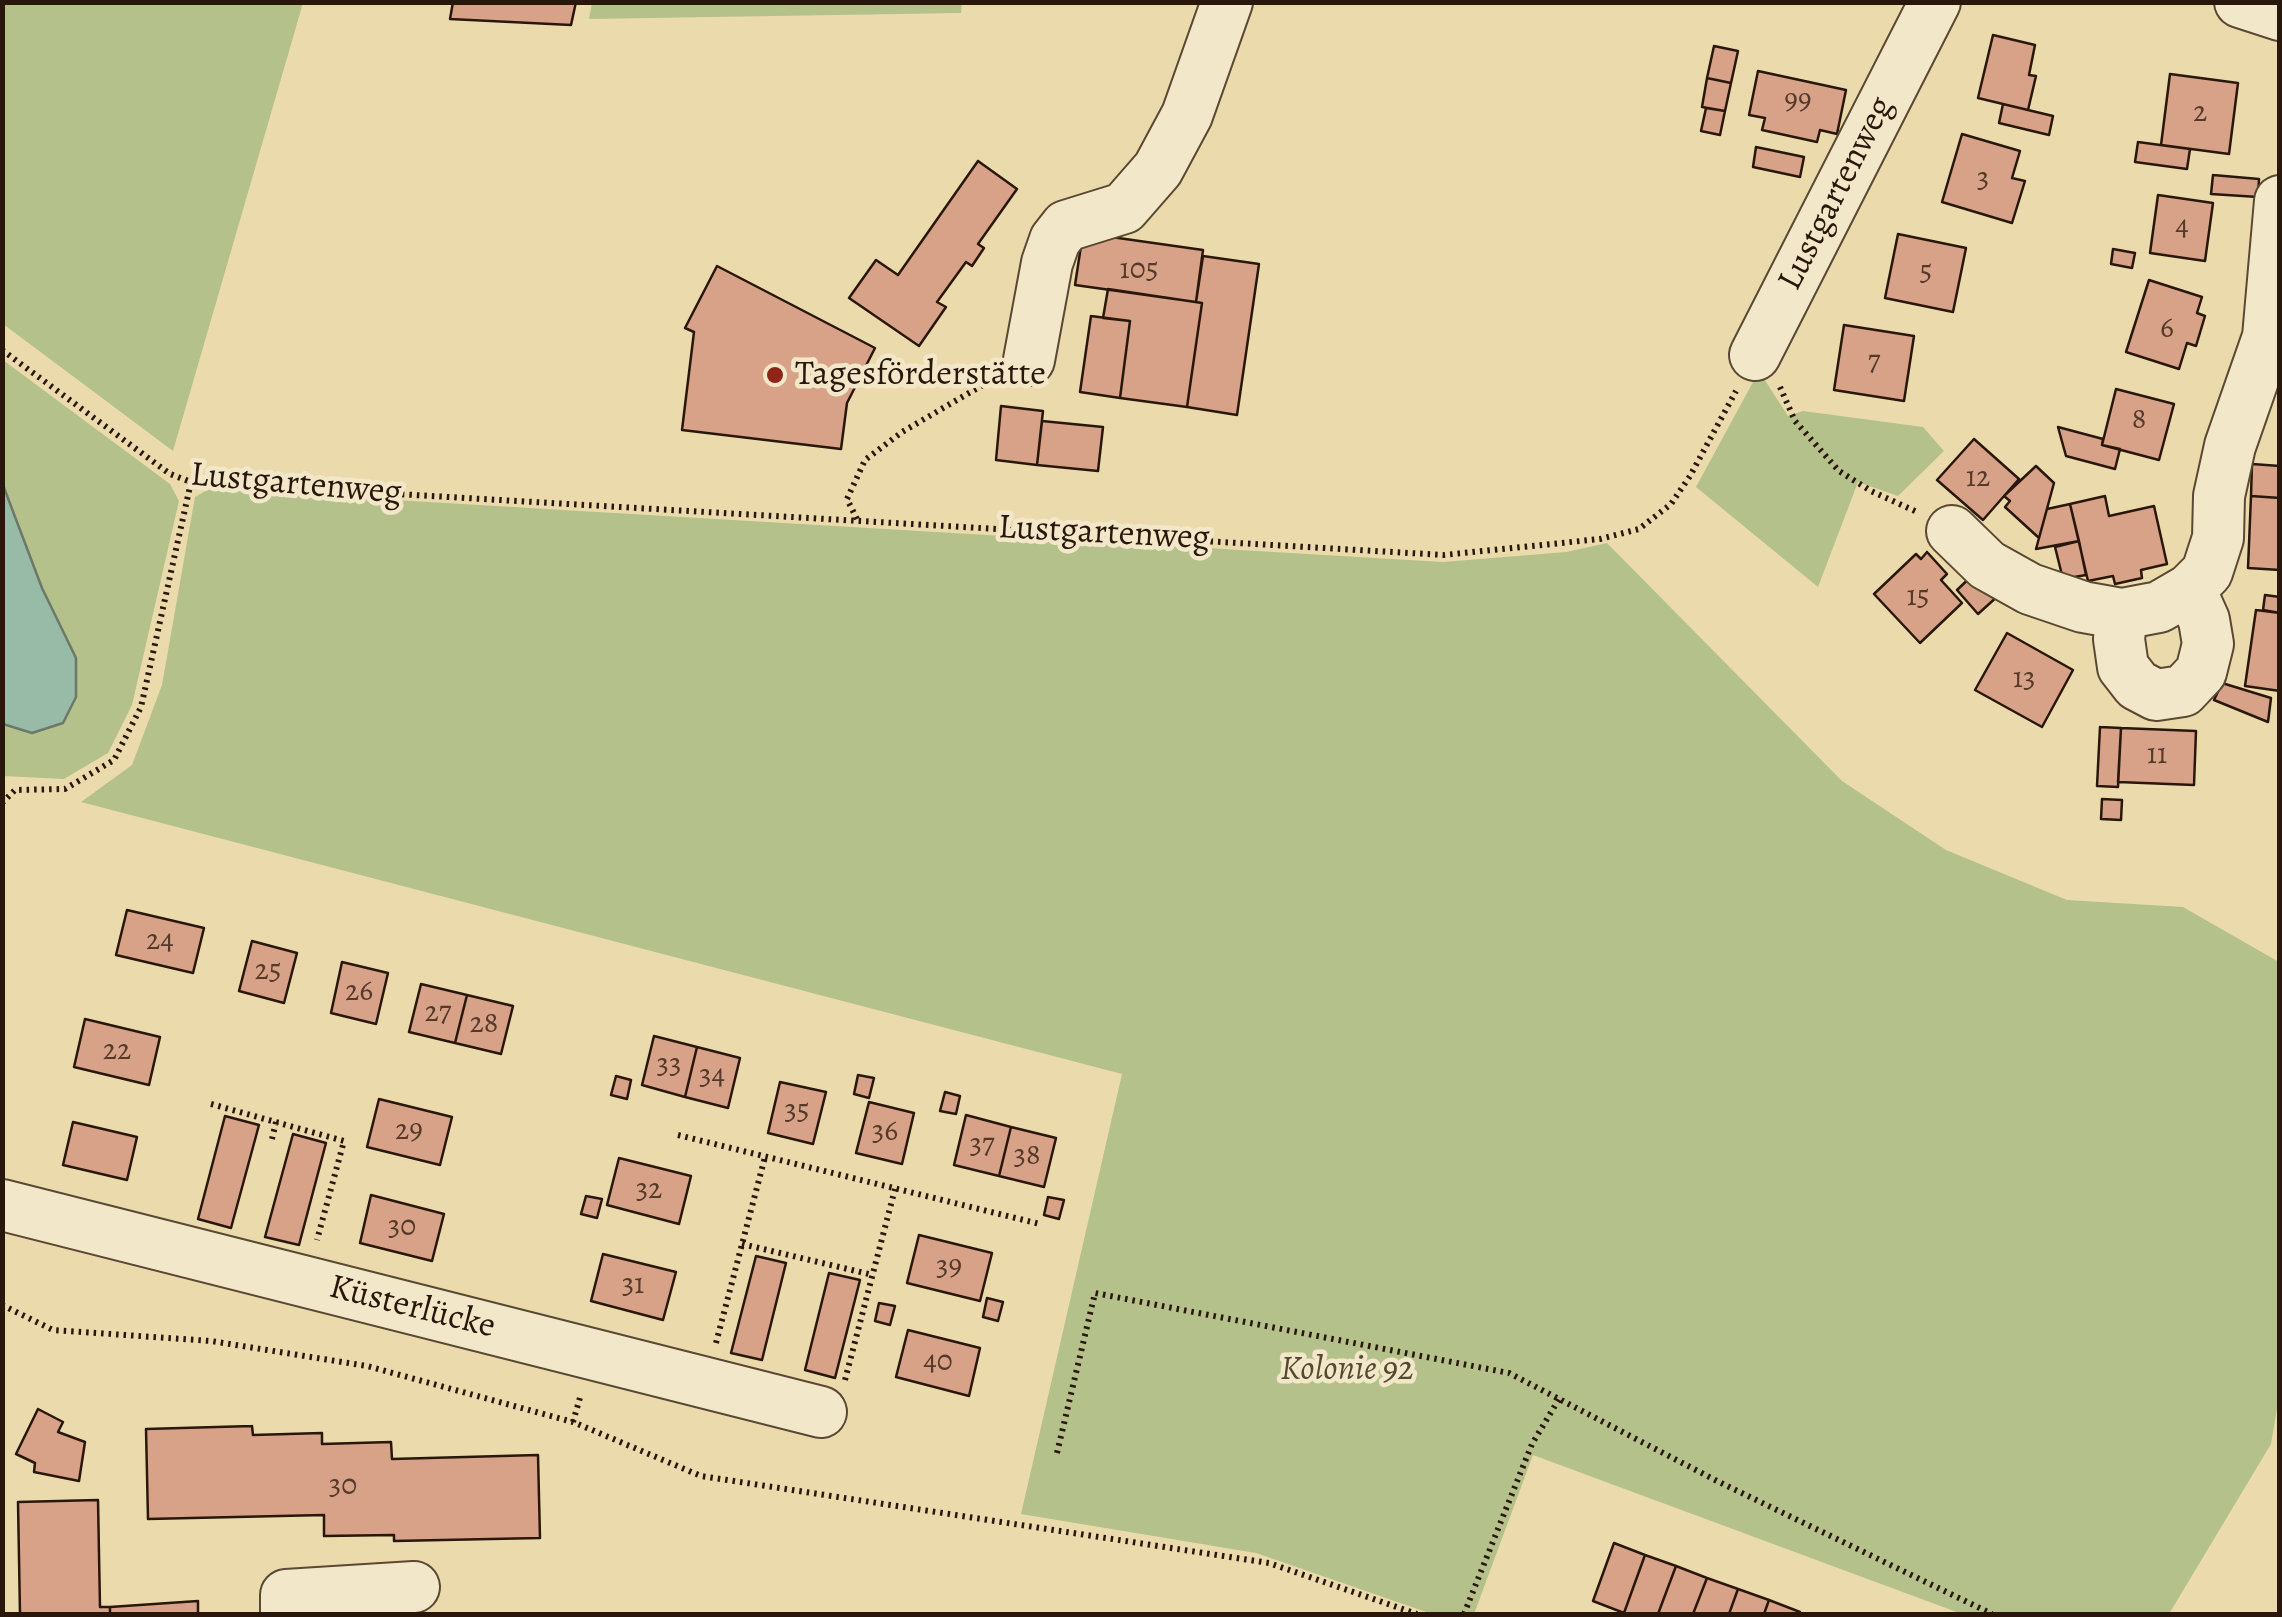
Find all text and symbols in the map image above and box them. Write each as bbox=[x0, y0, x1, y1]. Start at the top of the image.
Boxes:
house number: 99 bbox=[1784, 84, 1812, 120]
street label: Lustgartenweg bbox=[1770, 90, 1904, 298]
house number: 2 bbox=[2193, 96, 2207, 132]
house number: 3 bbox=[1977, 162, 1989, 198]
house number: 4 bbox=[2175, 210, 2189, 246]
house number: 105 bbox=[1119, 253, 1159, 289]
house number: 5 bbox=[1920, 255, 1932, 291]
house number: 6 bbox=[2160, 312, 2174, 348]
house number: 7 bbox=[1868, 345, 1880, 381]
place label: Tagesförderstätte bbox=[795, 354, 1046, 396]
marker: Tagesförderstätte bbox=[764, 364, 786, 386]
house number: 8 bbox=[2132, 403, 2146, 439]
street label: Lustgartenweg bbox=[189, 455, 403, 515]
house number: 12 bbox=[1966, 461, 1990, 497]
street label: Lustgartenweg bbox=[997, 507, 1211, 561]
house number: 15 bbox=[1906, 580, 1930, 616]
house number: 13 bbox=[2013, 662, 2035, 698]
house number: 11 bbox=[2147, 738, 2167, 774]
house number: 24 bbox=[146, 924, 174, 960]
house number: 25 bbox=[254, 954, 282, 990]
house number: 26 bbox=[345, 975, 373, 1011]
house number: 27 bbox=[425, 996, 451, 1032]
house number: 28 bbox=[470, 1007, 498, 1043]
house number: 22 bbox=[103, 1034, 131, 1070]
house number: 33 bbox=[657, 1048, 681, 1084]
house number: 34 bbox=[699, 1059, 725, 1095]
house number: 35 bbox=[784, 1094, 810, 1130]
house number: 29 bbox=[395, 1114, 423, 1150]
house number: 36 bbox=[872, 1115, 898, 1151]
house number: 37 bbox=[969, 1128, 995, 1164]
house number: 38 bbox=[1013, 1139, 1041, 1175]
house number: 32 bbox=[636, 1173, 662, 1209]
house number: 30 bbox=[388, 1210, 416, 1246]
house number: 39 bbox=[936, 1250, 962, 1286]
street label: Küsterlücke bbox=[325, 1267, 499, 1349]
house number: 31 bbox=[622, 1268, 644, 1304]
house number: 40 bbox=[923, 1345, 953, 1381]
park label: Kolonie 92 bbox=[1280, 1349, 1414, 1391]
house number: 30 bbox=[329, 1469, 357, 1505]

